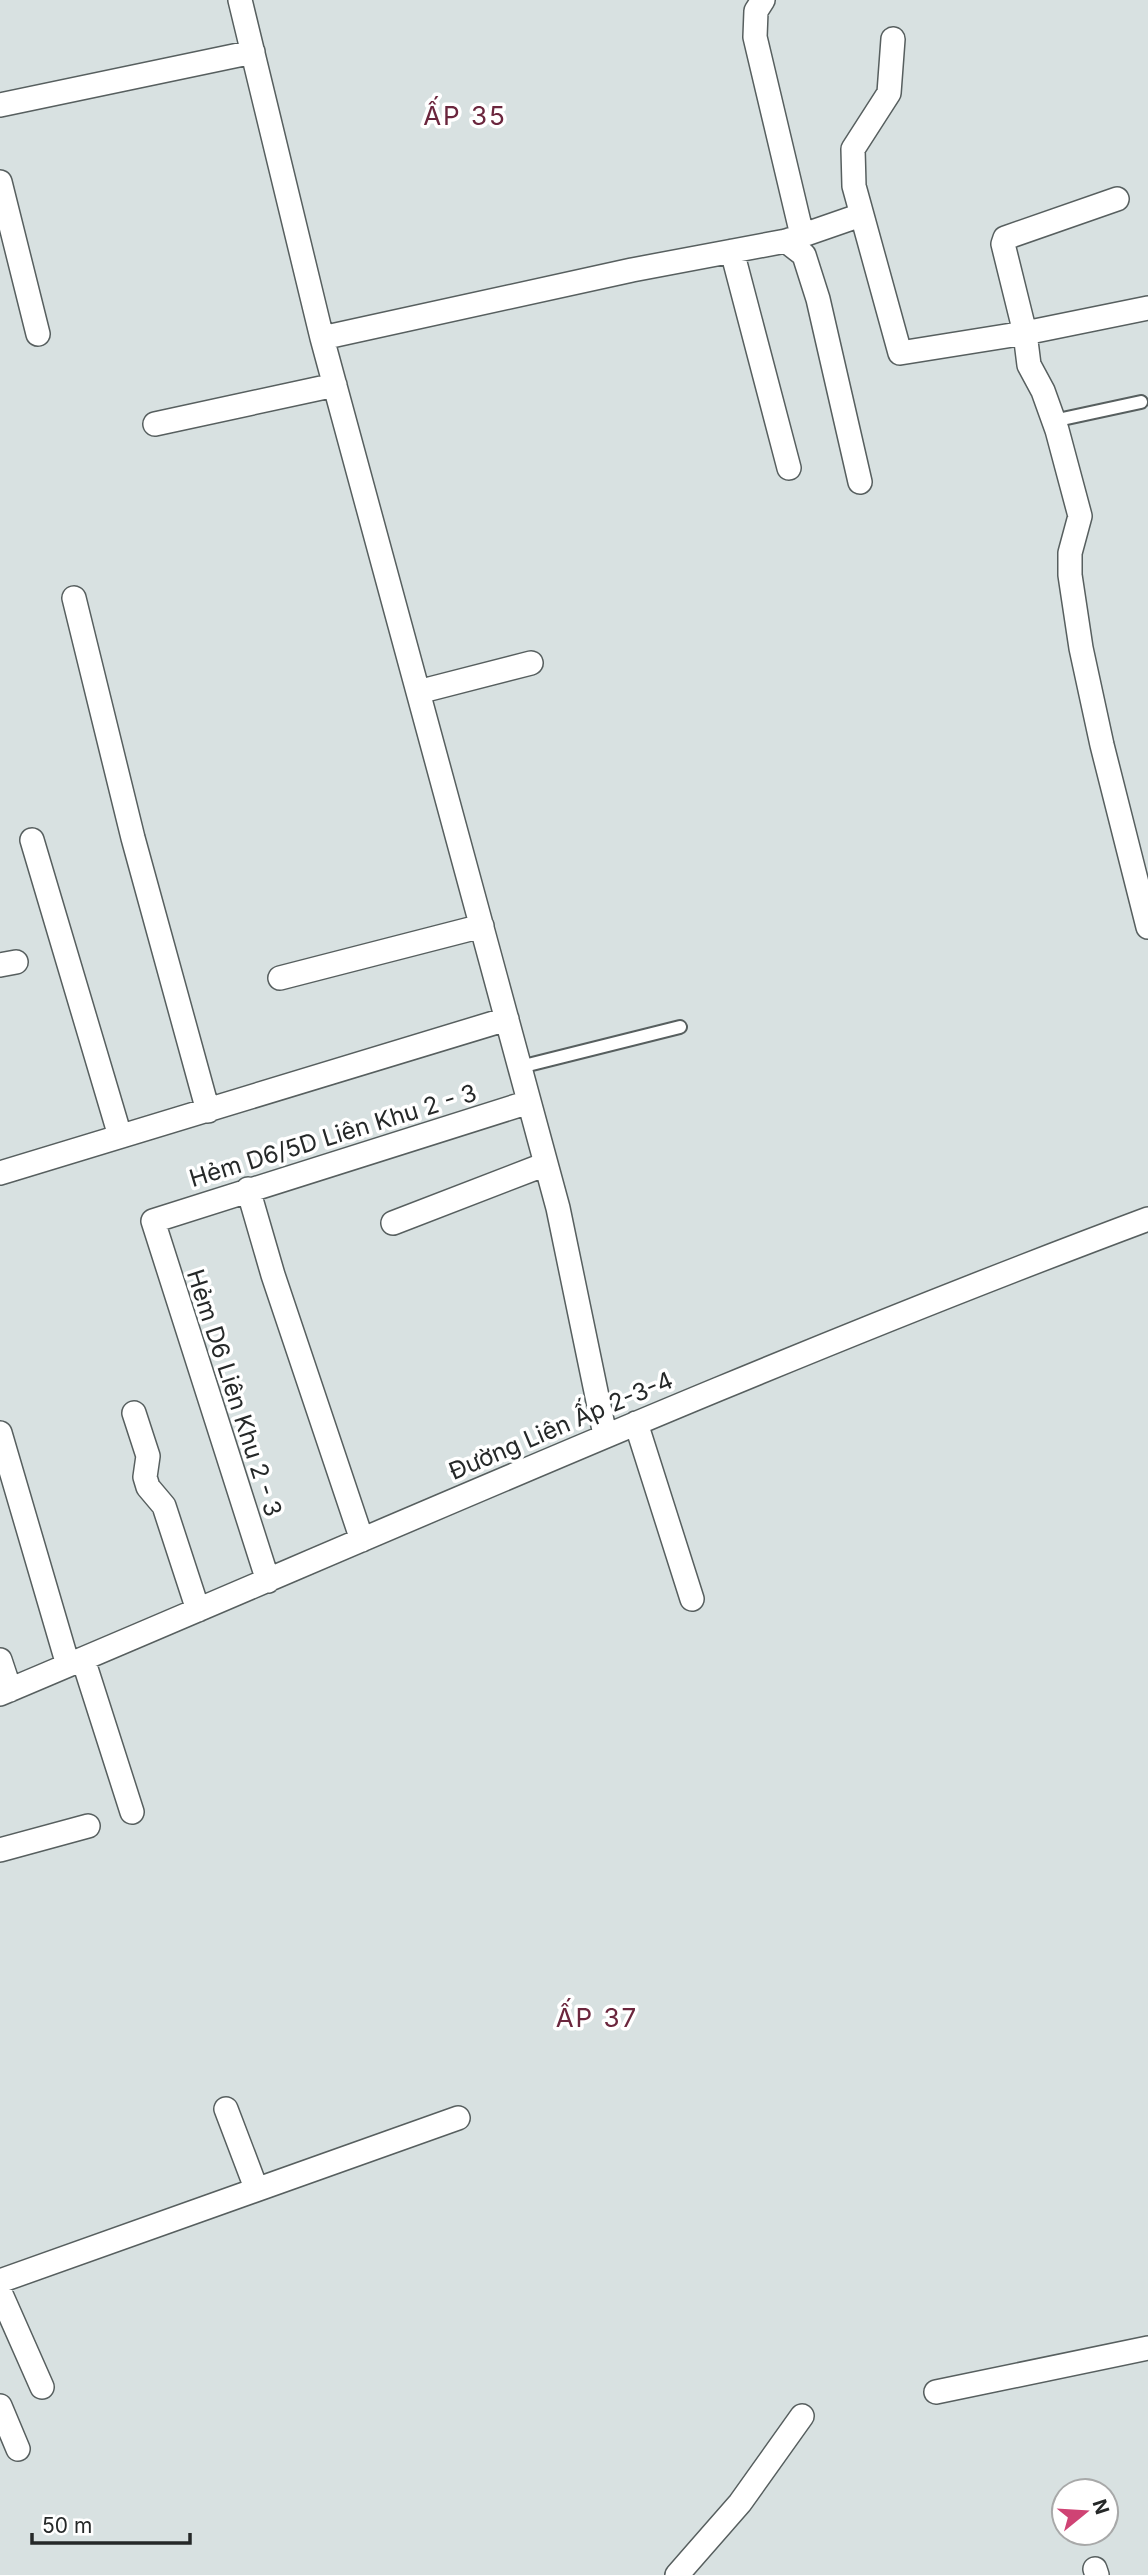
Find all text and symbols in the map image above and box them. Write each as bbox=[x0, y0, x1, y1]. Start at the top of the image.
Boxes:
district label: ẤP 35 bbox=[423, 96, 507, 131]
street label: Hẻm D6/5D Liên Khu 2 - 3 bbox=[186, 1078, 480, 1193]
street label: Hẻm D6 Liên Khu 2 - 3 bbox=[181, 1266, 288, 1520]
street label: Đường Liên Ấp 2-3-4 bbox=[443, 1362, 677, 1486]
district label: ẤP 37 bbox=[556, 1998, 638, 2033]
north arrow bbox=[1050, 2477, 1120, 2547]
text: N bbox=[1088, 2496, 1114, 2517]
scale bar bbox=[32, 2502, 189, 2546]
text: 50 m bbox=[42, 2513, 92, 2538]

